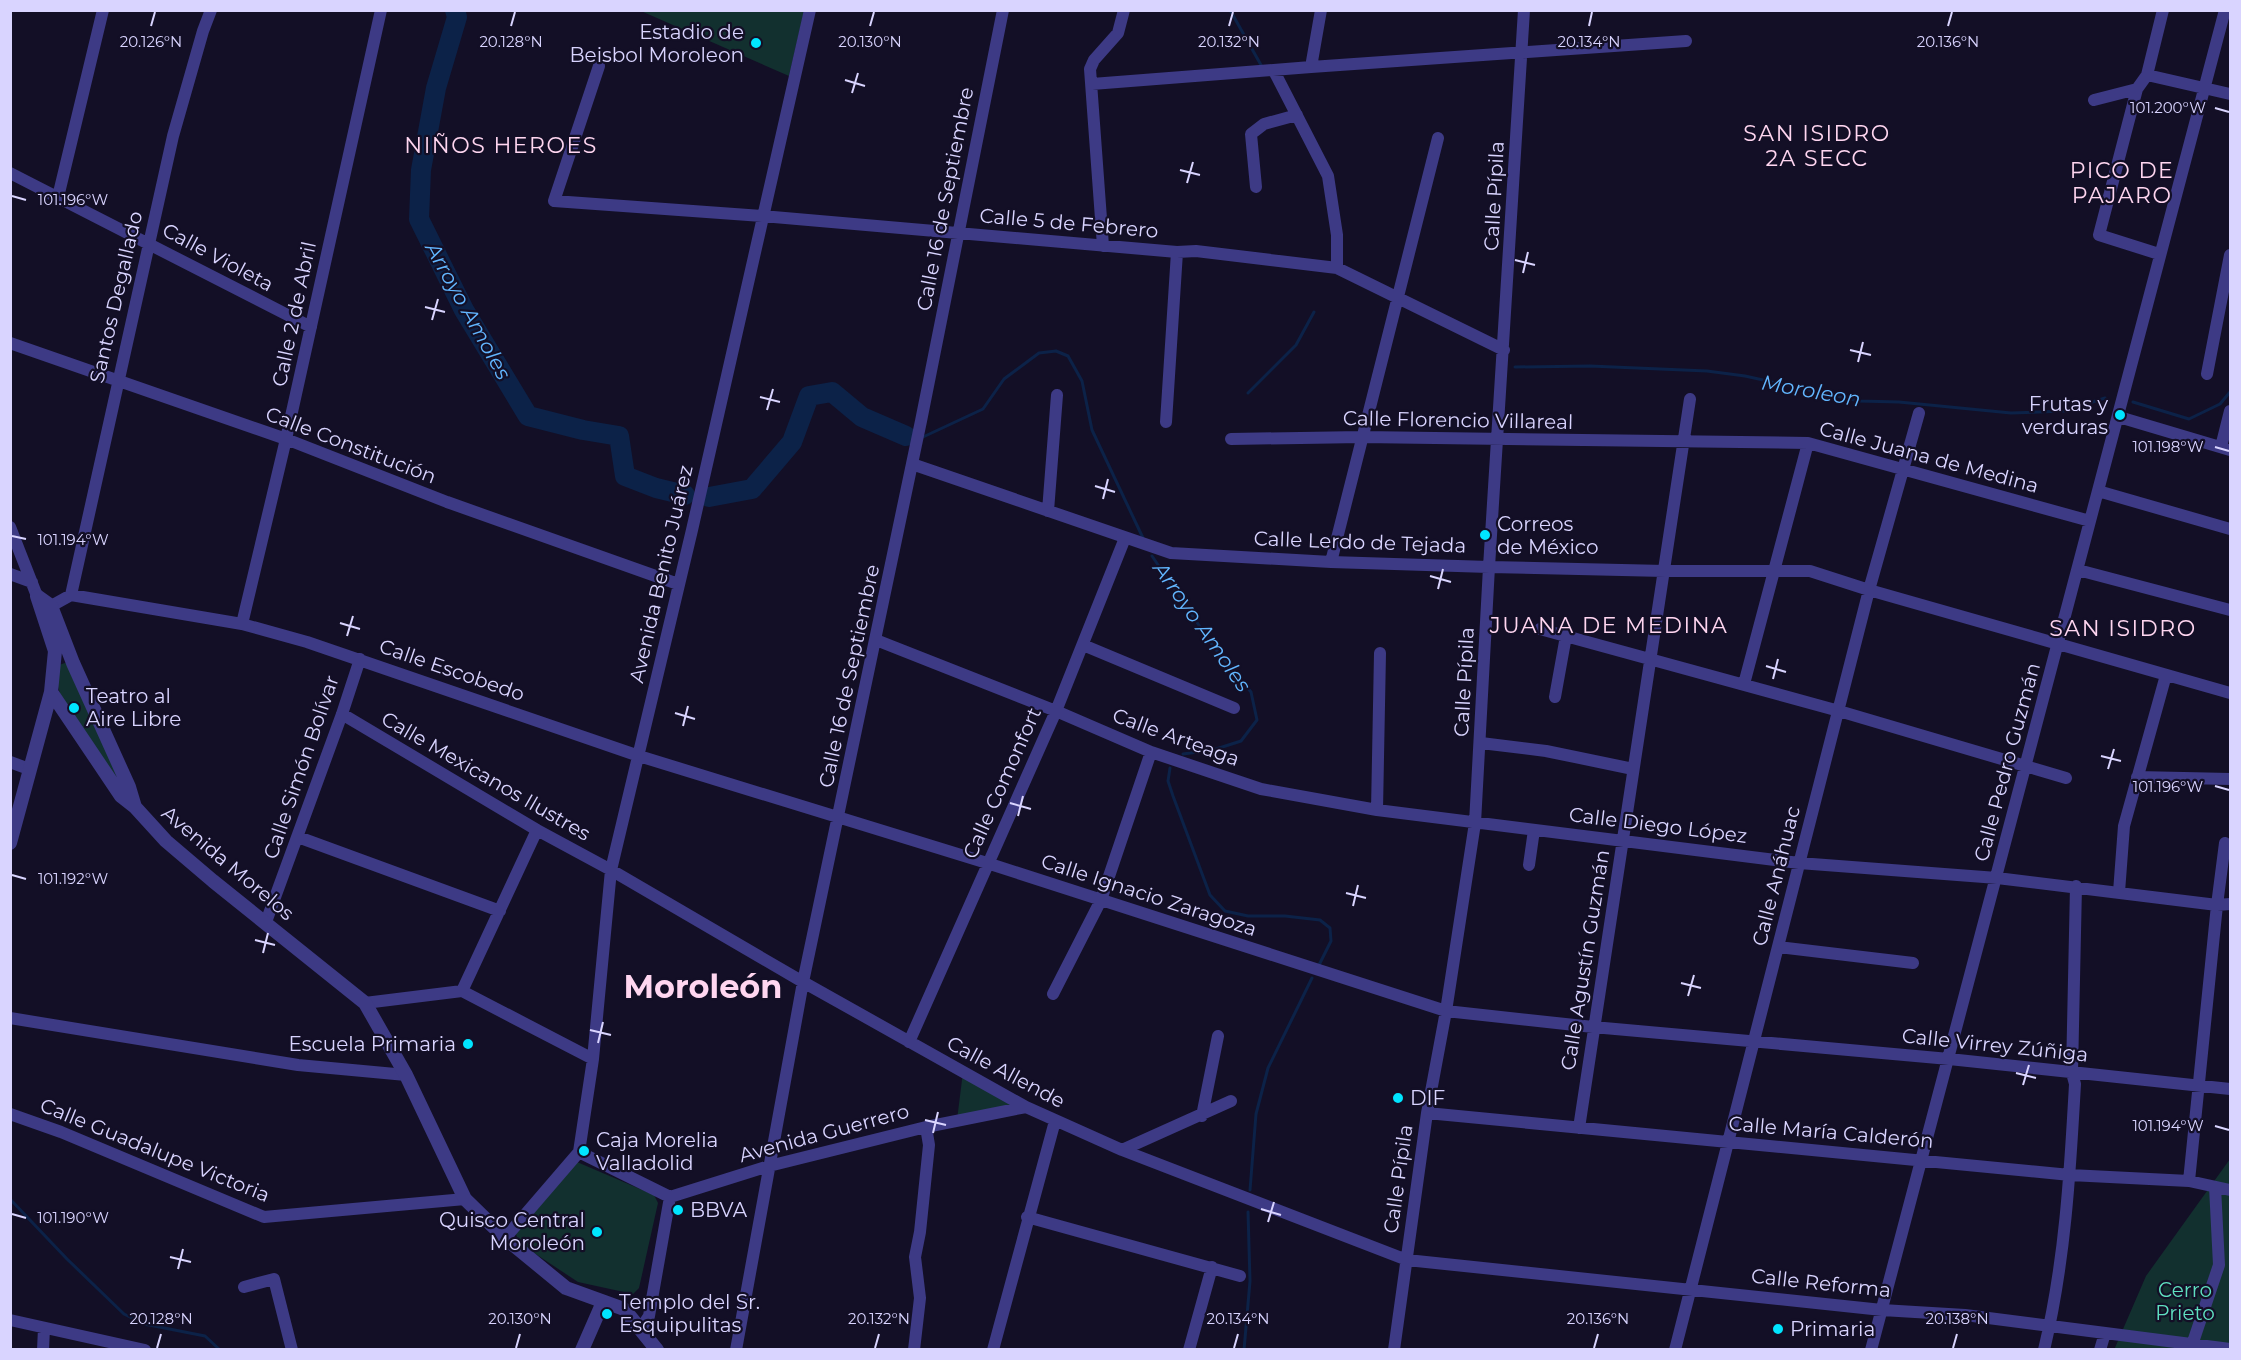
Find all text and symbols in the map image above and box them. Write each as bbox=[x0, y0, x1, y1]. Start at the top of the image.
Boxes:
place label: Estadio de Beisbol Moroleon bbox=[570, 20, 744, 67]
text: 20.126°N bbox=[120, 32, 182, 51]
text: 20.128°N bbox=[479, 32, 543, 51]
text: 20.130°N bbox=[838, 32, 902, 51]
text: 20.132°N bbox=[1198, 32, 1260, 51]
text: 20.134°N bbox=[1557, 32, 1621, 51]
text: 20.136°N bbox=[1917, 32, 1979, 51]
marker: Estadio de Beisbol Moroleon bbox=[749, 36, 763, 50]
street label: Calle 16 de Septiembre bbox=[912, 85, 978, 313]
text: 101.200°W bbox=[2130, 98, 2206, 117]
district label: SAN ISIDRO 2A SECC bbox=[1743, 120, 1891, 172]
district label: NIÑOS HEROES bbox=[404, 132, 598, 159]
street label: Calle Pípila bbox=[1479, 141, 1509, 251]
district label: PICO DE PAJARO bbox=[2070, 157, 2174, 209]
text: 101.196°W bbox=[38, 190, 109, 209]
street label: Calle 5 de Febrero bbox=[979, 203, 1159, 243]
street label: Santos Degallado bbox=[85, 209, 147, 385]
street label: Calle Violeta bbox=[158, 218, 278, 296]
water label: Arroyo Amoles bbox=[419, 236, 516, 384]
street label: Calle 2 de Abril bbox=[267, 239, 321, 389]
water label: Moroleon bbox=[1760, 369, 1863, 412]
place label: Frutas y verduras bbox=[2022, 392, 2108, 439]
street label: Calle Constitución bbox=[262, 401, 440, 489]
street label: Calle Florencio Villareal bbox=[1343, 406, 1573, 434]
marker: Frutas y verduras bbox=[2113, 408, 2127, 422]
street label: Calle Juana de Medina bbox=[1817, 416, 2041, 498]
text: 101.198°W bbox=[2132, 437, 2204, 456]
street label: Avenida Benito Juárez bbox=[624, 463, 698, 685]
place label: Correos de México bbox=[1497, 512, 1598, 559]
street label: Calle Lerdo de Tejada bbox=[1253, 526, 1467, 558]
marker: Correos de México bbox=[1478, 528, 1492, 542]
text: 101.194°W bbox=[37, 530, 109, 549]
water label: Arroyo Amoles bbox=[1147, 555, 1257, 697]
street label: Calle 16 de Septiembre bbox=[814, 562, 884, 790]
district label: JUANA DE MEDINA bbox=[1489, 612, 1728, 639]
district label: SAN ISIDRO bbox=[2049, 615, 2197, 642]
street label: Calle Pípila bbox=[1449, 627, 1479, 737]
street label: Calle Escobedo bbox=[376, 634, 528, 706]
street label: Calle Pedro Guzmán bbox=[1969, 660, 2045, 864]
street label: Calle Simón Bolívar bbox=[258, 672, 344, 862]
place label: Teatro al Aire Libre bbox=[86, 684, 181, 731]
marker: Teatro al Aire Libre bbox=[67, 701, 81, 715]
street label: Calle Arteaga bbox=[1109, 703, 1243, 771]
street label: Calle Comonfort bbox=[958, 704, 1046, 862]
street label: Calle Mexicanos Ilustres bbox=[377, 706, 595, 846]
text: 101.196°W bbox=[2133, 777, 2204, 796]
street label: Avenida Morelos bbox=[157, 801, 299, 925]
street label: Calle Diego López bbox=[1568, 802, 1748, 848]
street label: Calle Anáhuac bbox=[1747, 803, 1805, 949]
street label: Calle Agustín Guzmán bbox=[1556, 848, 1614, 1072]
street label: Calle Ignacio Zaragoza bbox=[1038, 849, 1260, 941]
text: 101.192°W bbox=[38, 869, 108, 888]
district label: Moroleón bbox=[624, 967, 782, 1006]
street label: Calle Virrey Zúñiga bbox=[1901, 1023, 2089, 1067]
street label: Calle Allende bbox=[943, 1031, 1069, 1113]
place label: Escuela Primaria bbox=[289, 1032, 456, 1056]
marker: Escuela Primaria bbox=[461, 1037, 475, 1051]
place label: DIF bbox=[1410, 1086, 1445, 1110]
marker: DIF bbox=[1391, 1091, 1405, 1105]
street label: Calle Guadalupe Victoria bbox=[37, 1093, 273, 1207]
street label: Avenida Guerrero bbox=[736, 1099, 912, 1167]
street label: Calle María Calderón bbox=[1727, 1111, 1935, 1153]
text: 101.194°W bbox=[2132, 1116, 2204, 1135]
street label: Calle Pípila bbox=[1378, 1123, 1418, 1235]
place label: Caja Morelia Valladolid bbox=[596, 1128, 718, 1175]
marker: Caja Morelia Valladolid bbox=[577, 1144, 591, 1158]
place label: BBVA bbox=[690, 1198, 748, 1222]
marker: BBVA bbox=[671, 1203, 685, 1217]
text: 101.190°W bbox=[37, 1208, 109, 1227]
place label: Quisco Central Moroleón bbox=[439, 1208, 585, 1255]
marker: Quisco Central Moroleón bbox=[590, 1225, 604, 1239]
street label: Calle Reforma bbox=[1750, 1264, 1892, 1302]
park label: Cerro Prieto bbox=[2155, 1278, 2215, 1325]
place label: Templo del Sr. Esquipulitas bbox=[619, 1290, 760, 1337]
marker: Templo del Sr. Esquipulitas bbox=[600, 1307, 614, 1321]
text: 20.128°N bbox=[129, 1309, 193, 1328]
text: 20.130°N bbox=[488, 1309, 552, 1328]
text: 20.132°N bbox=[848, 1309, 910, 1328]
text: 20.134°N bbox=[1206, 1309, 1270, 1328]
text: 20.136°N bbox=[1567, 1309, 1629, 1328]
text: 20.138°N bbox=[1925, 1309, 1989, 1328]
place label: Primaria bbox=[1790, 1317, 1875, 1341]
marker: Primaria bbox=[1771, 1322, 1785, 1336]

